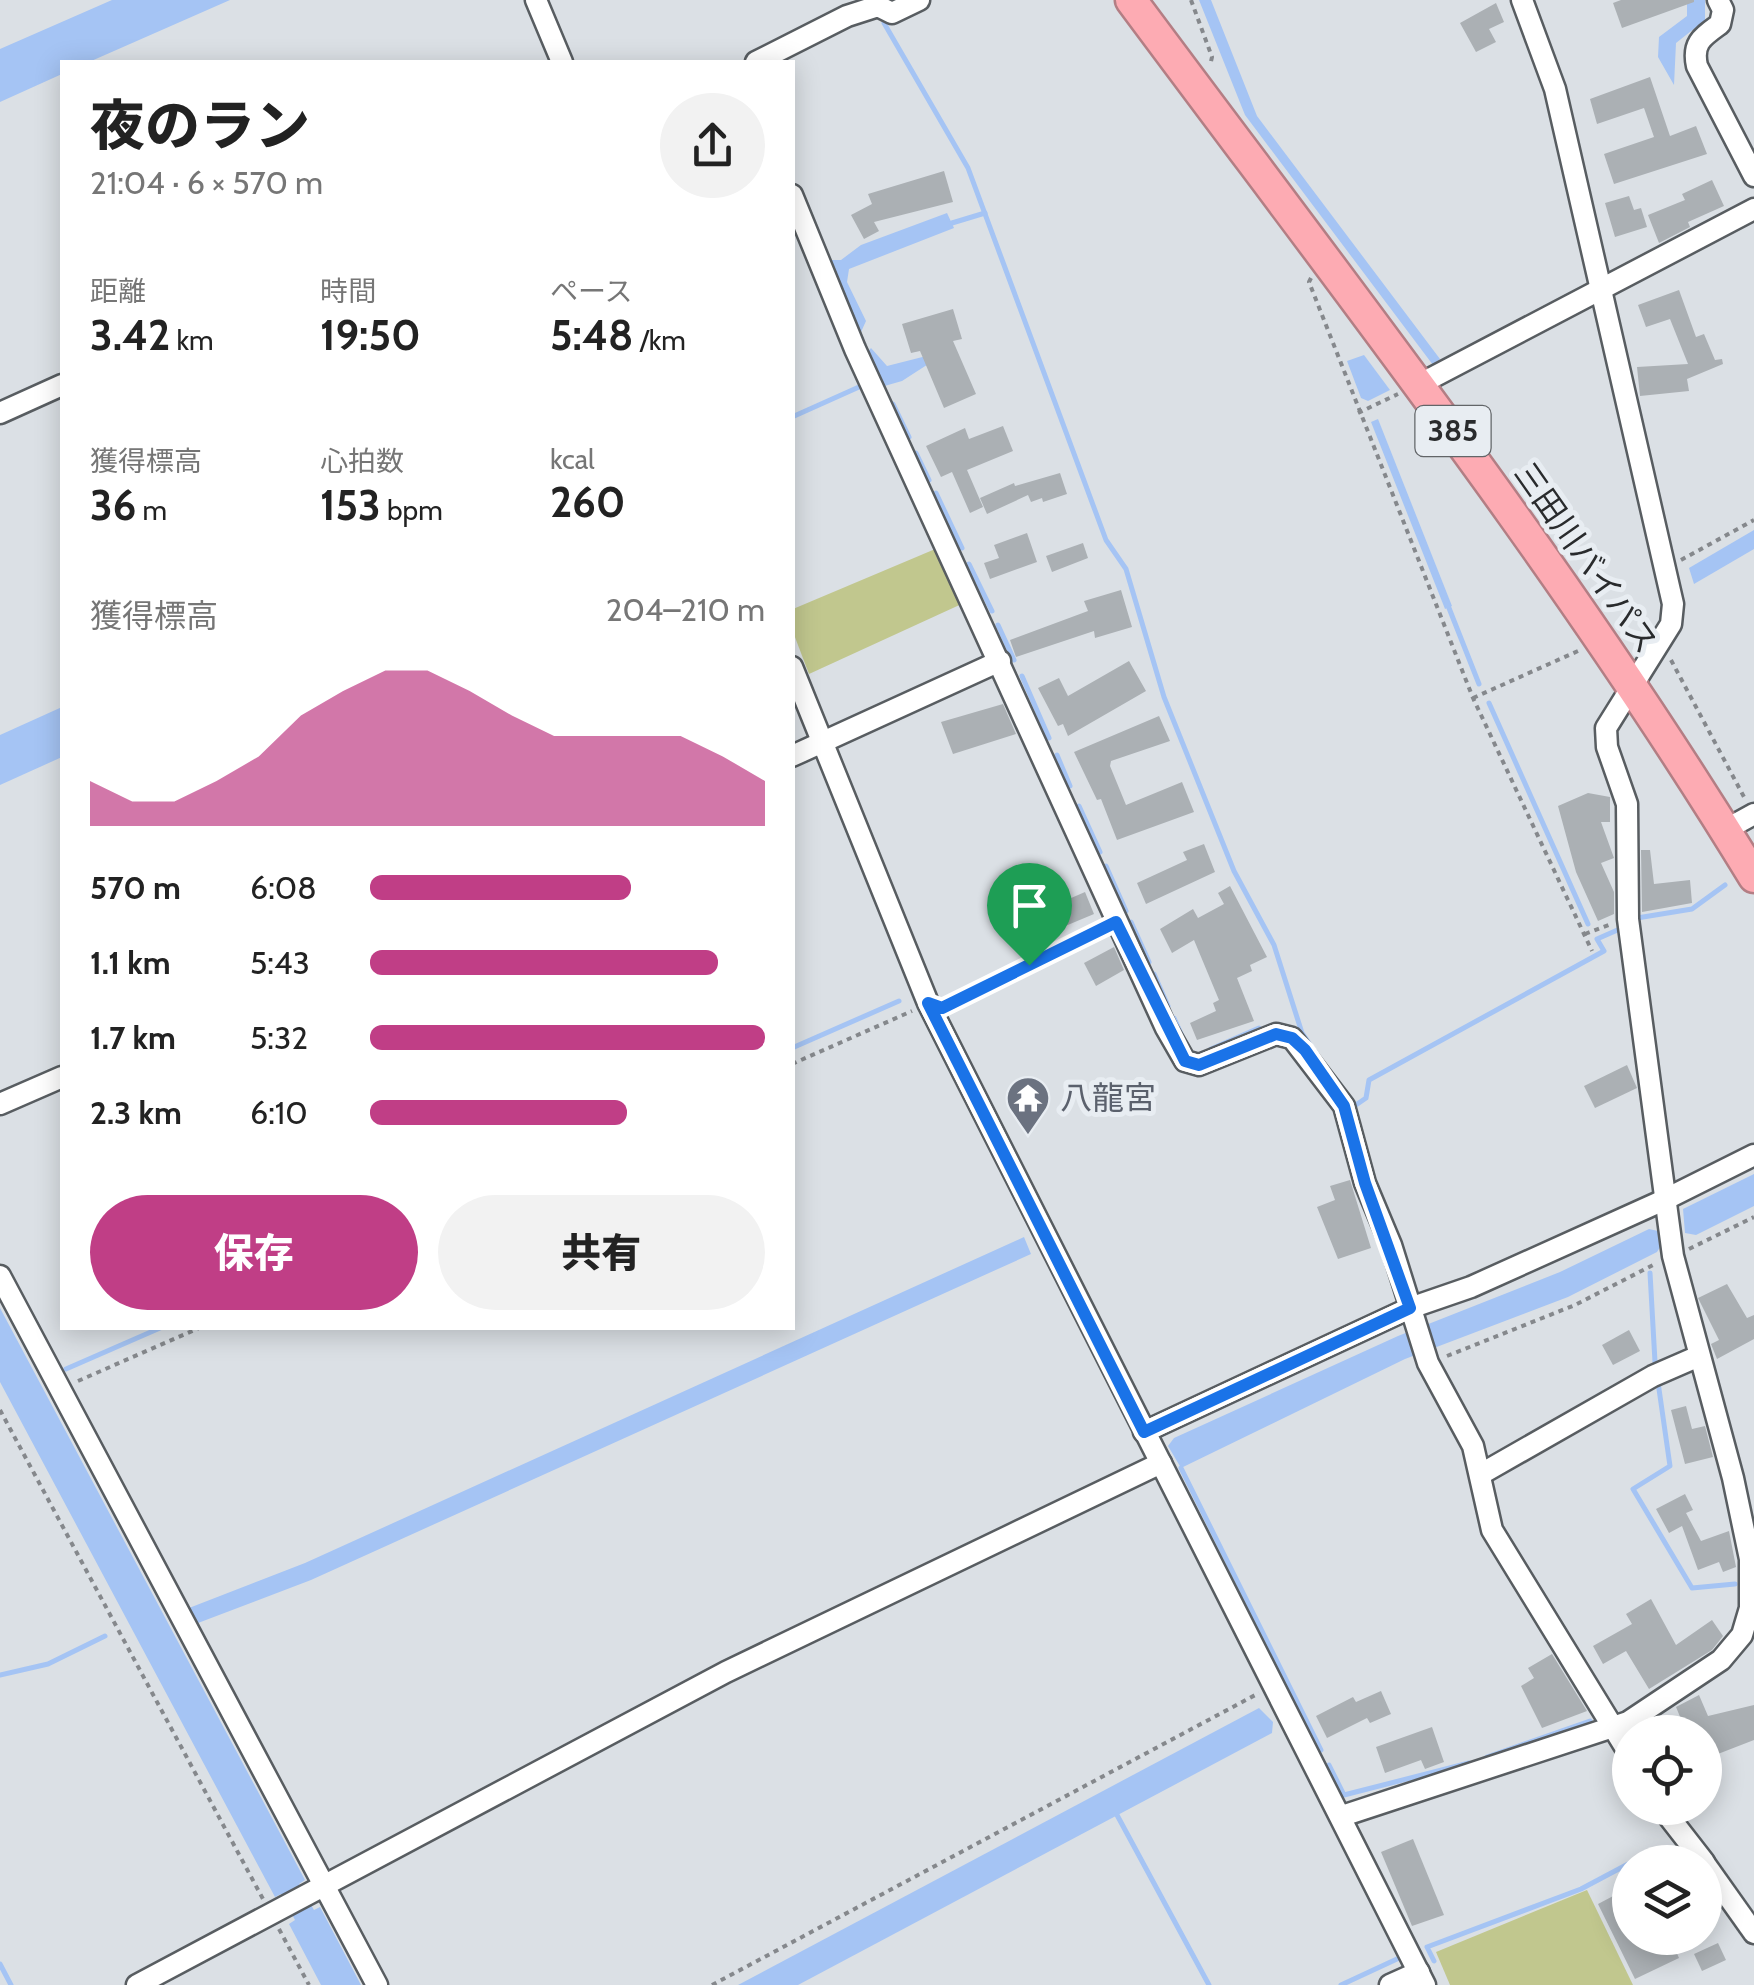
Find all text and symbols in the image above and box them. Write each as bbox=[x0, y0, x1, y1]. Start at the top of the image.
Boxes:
text: 夜のラン bbox=[90, 92, 310, 159]
button: share bbox=[660, 93, 765, 198]
text: 21:04 · 6 × 570 m bbox=[90, 163, 323, 202]
text: 距離 bbox=[90, 274, 146, 308]
text: 時間 bbox=[320, 274, 376, 308]
text: ペース bbox=[550, 274, 633, 308]
text: 3.42 bbox=[90, 309, 170, 361]
text: 19:50 bbox=[320, 309, 421, 361]
text: 5:48 bbox=[550, 309, 633, 361]
text: km bbox=[170, 323, 214, 357]
text: /km bbox=[633, 323, 686, 357]
road number: 385 bbox=[1416, 406, 1490, 456]
text: kcal bbox=[550, 442, 595, 476]
text: 獲得標高 bbox=[90, 444, 202, 478]
text: 心拍数 bbox=[320, 444, 404, 478]
street label: 三田川バイパス bbox=[1506, 455, 1666, 660]
text: 260 bbox=[550, 476, 625, 528]
text: 36 bbox=[90, 479, 136, 531]
text: 153 bbox=[320, 479, 381, 531]
text: m bbox=[136, 493, 167, 527]
text: bpm bbox=[381, 493, 443, 527]
text: 204–210 m bbox=[606, 590, 765, 629]
text: 獲得標高 bbox=[90, 596, 218, 635]
pin bbox=[987, 863, 1072, 966]
text: 570 m bbox=[90, 868, 181, 907]
text: 6:08 bbox=[250, 868, 317, 907]
icon: arrive bbox=[1002, 878, 1057, 933]
text: 1.1 km bbox=[90, 943, 171, 982]
text: 5:43 bbox=[250, 943, 310, 982]
text: 1.7 km bbox=[90, 1018, 176, 1057]
text: 5:32 bbox=[250, 1018, 308, 1057]
temple icon: 八龍宮 bbox=[1005, 1075, 1051, 1136]
place label: 八龍宮 bbox=[1060, 1078, 1156, 1117]
text: 2.3 km bbox=[90, 1093, 182, 1132]
text: 6:10 bbox=[250, 1093, 308, 1132]
button: 保存 bbox=[90, 1195, 418, 1310]
button: 共有 bbox=[438, 1195, 765, 1310]
map controls bbox=[1612, 1715, 1722, 1955]
button: locate bbox=[1612, 1715, 1722, 1825]
button: layers bbox=[1612, 1845, 1722, 1955]

